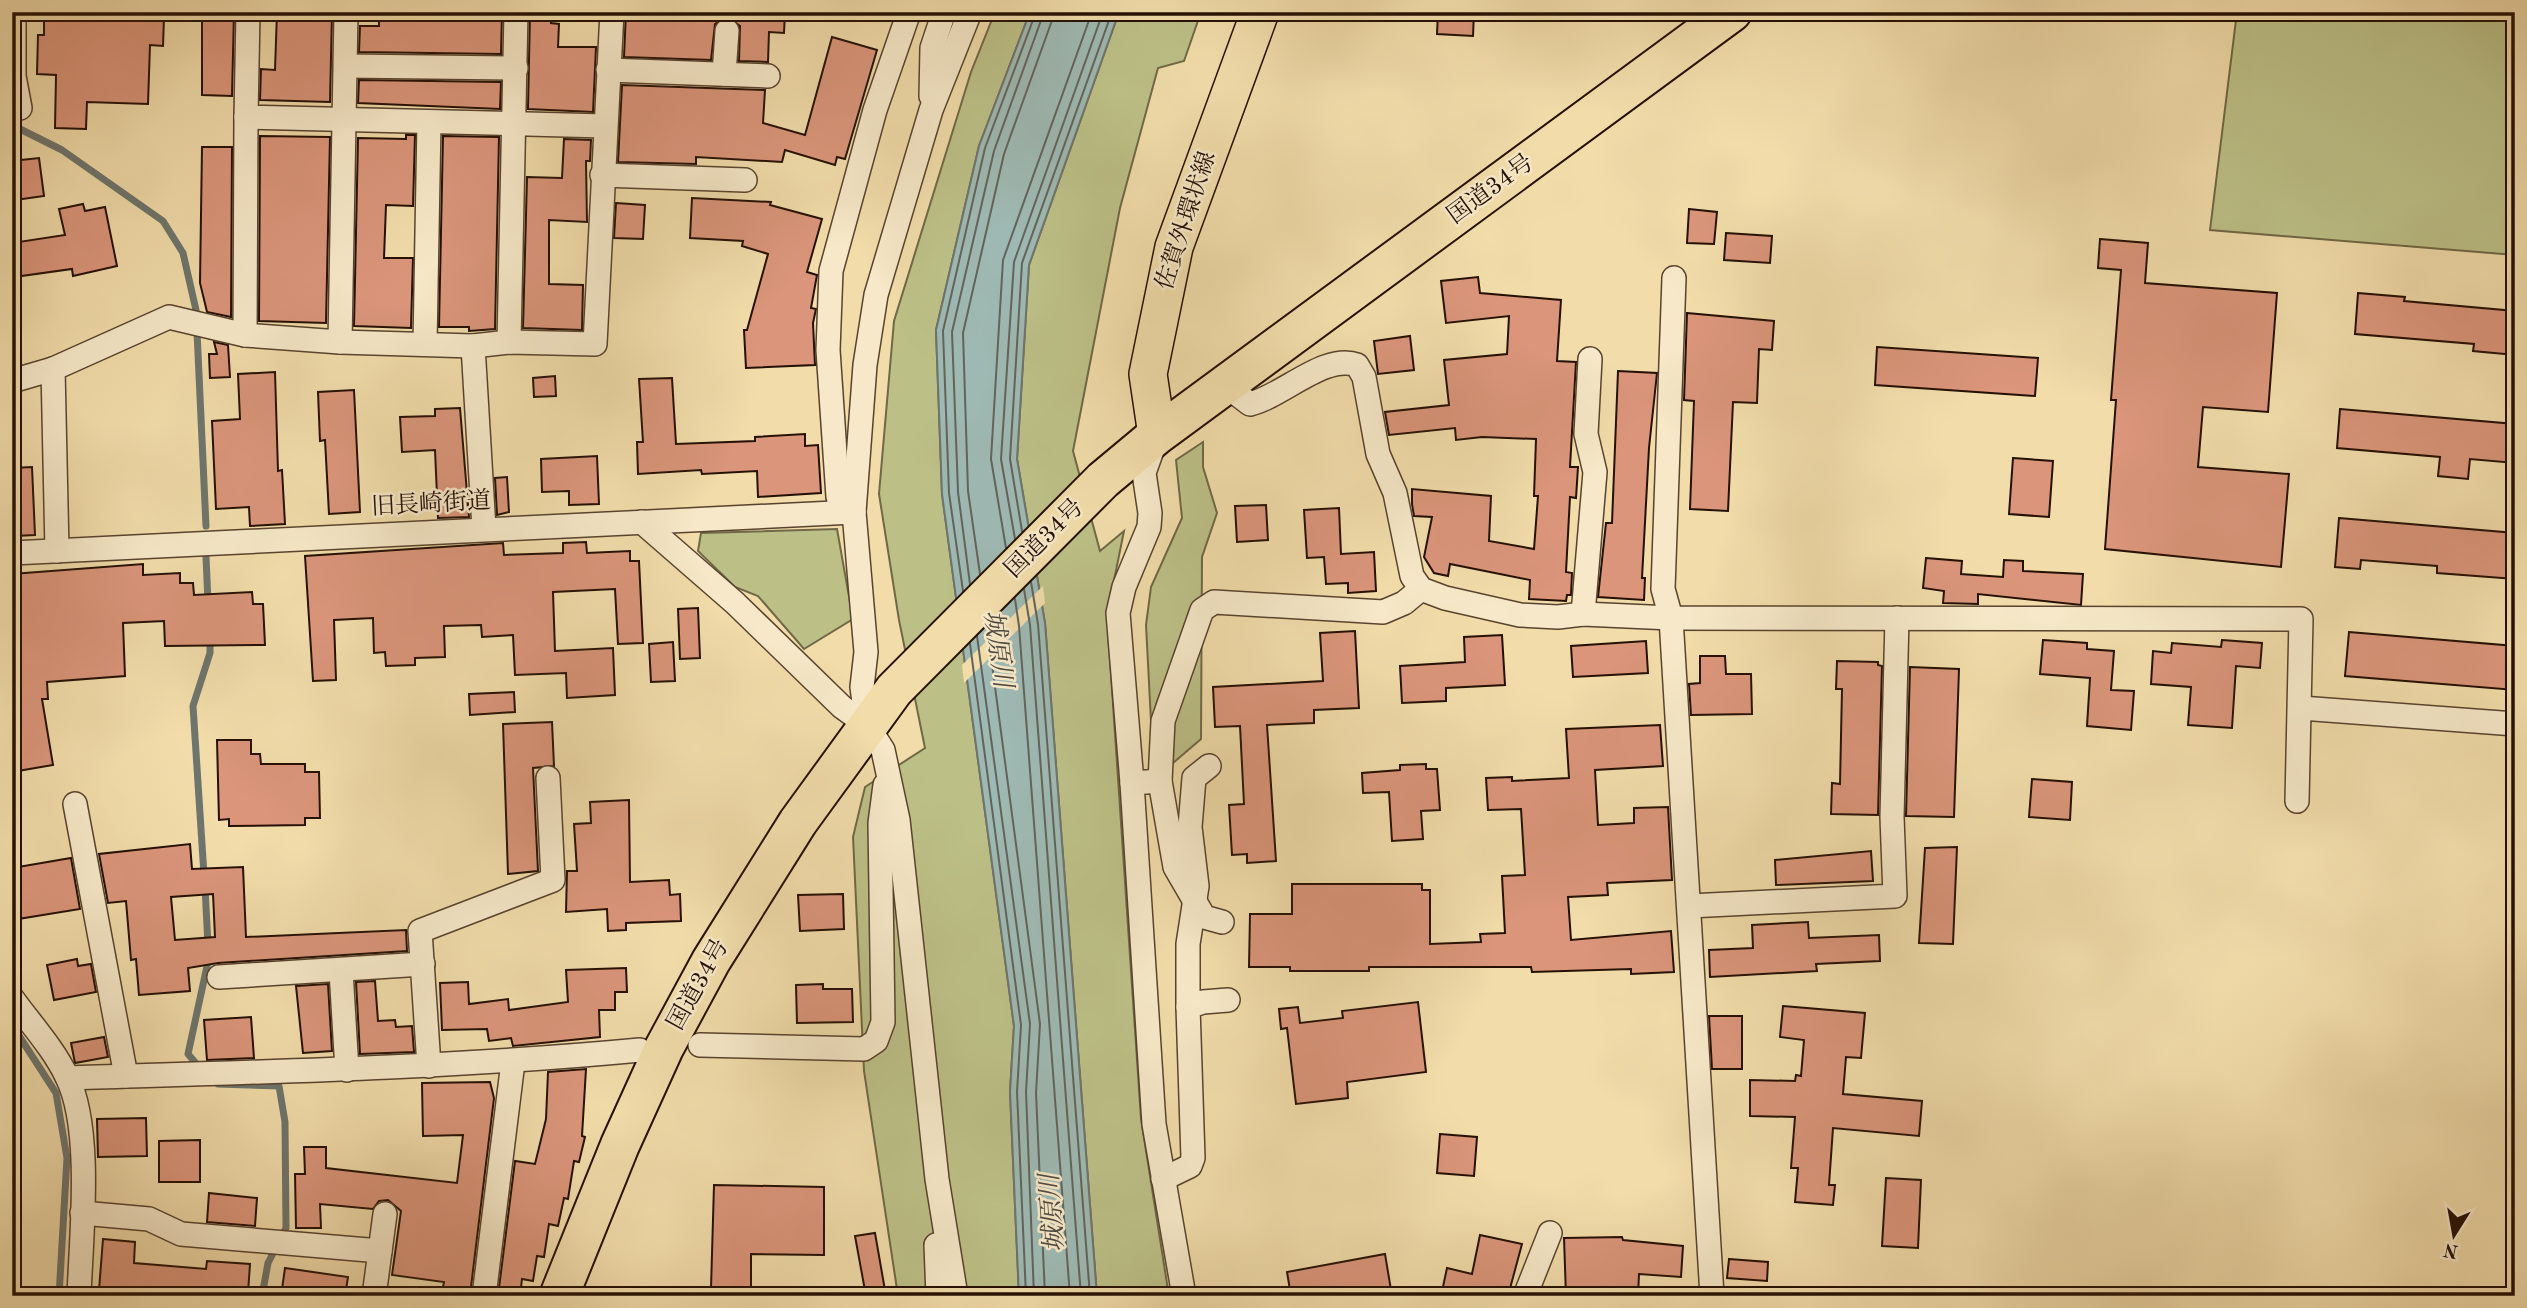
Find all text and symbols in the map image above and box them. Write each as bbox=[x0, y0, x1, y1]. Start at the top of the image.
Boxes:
street label: 佐賀外環状線 bbox=[1150, 148, 1221, 293]
street label: 国道34号 bbox=[1442, 149, 1538, 229]
street label: 旧長崎街道 bbox=[370, 487, 492, 520]
street label: 国道34号 bbox=[999, 493, 1089, 583]
water label: 城原川 bbox=[979, 608, 1018, 692]
street label: 国道34号 bbox=[662, 934, 734, 1034]
water label: 城原川 bbox=[1035, 1170, 1069, 1253]
north arrow bbox=[2418, 1200, 2488, 1270]
text: N bbox=[2442, 1238, 2460, 1260]

